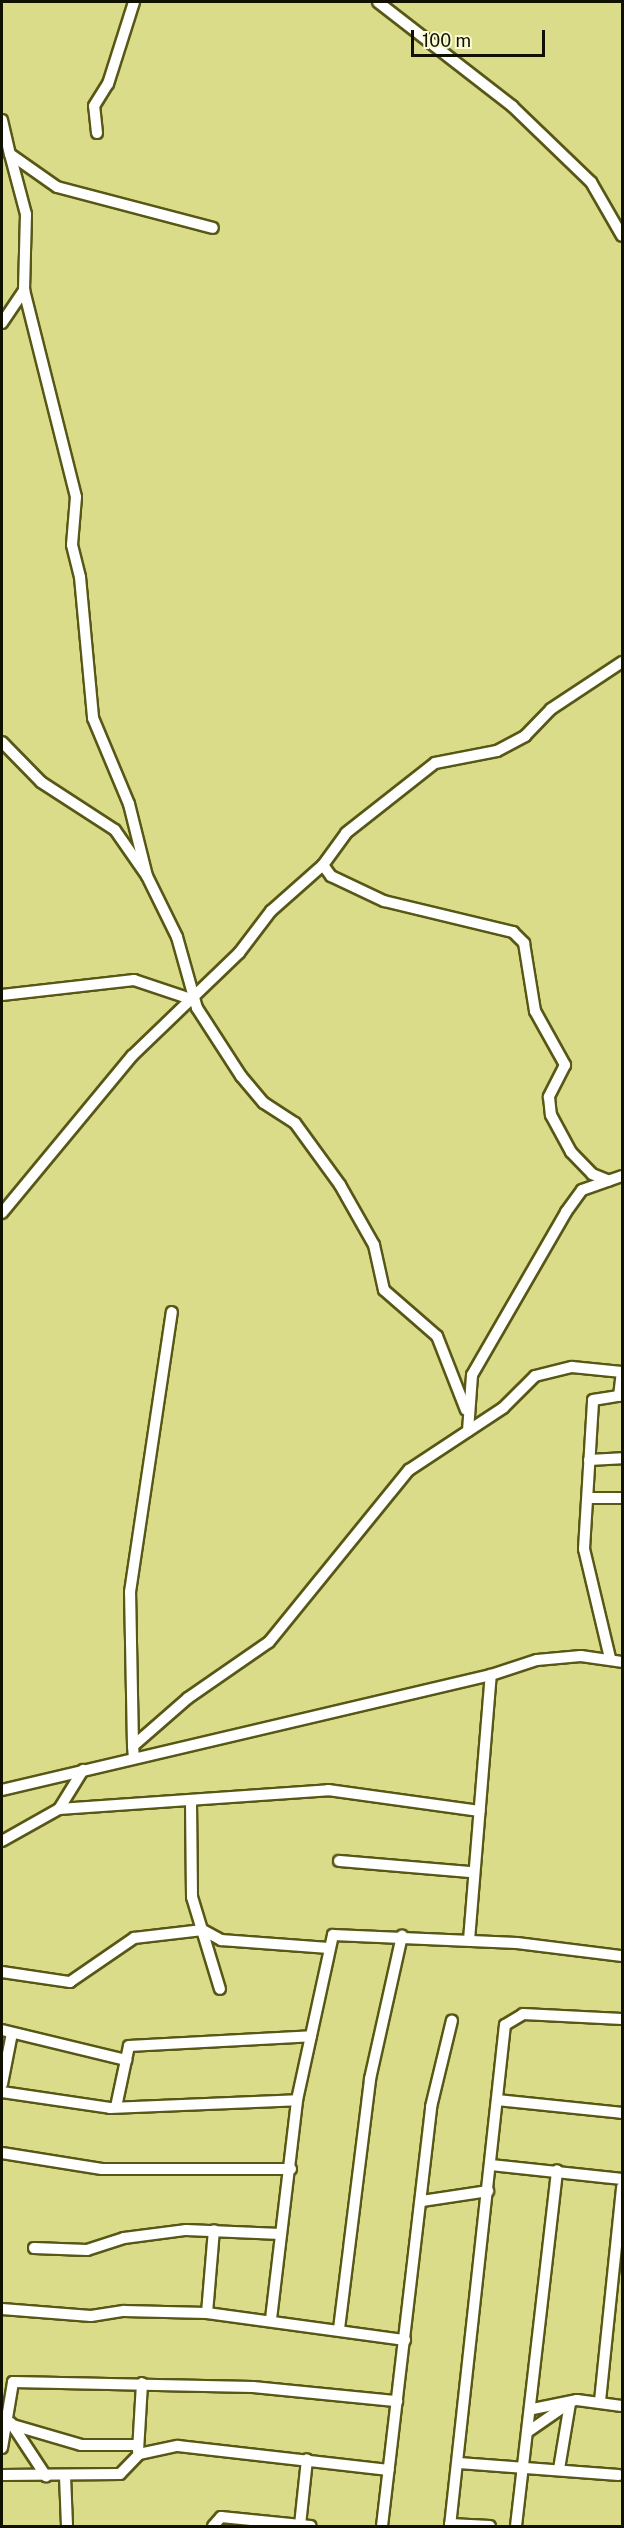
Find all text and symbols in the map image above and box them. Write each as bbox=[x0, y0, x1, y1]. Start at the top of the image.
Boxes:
scale bar bbox=[414, 18, 548, 56]
text: 100 m bbox=[422, 30, 471, 51]

